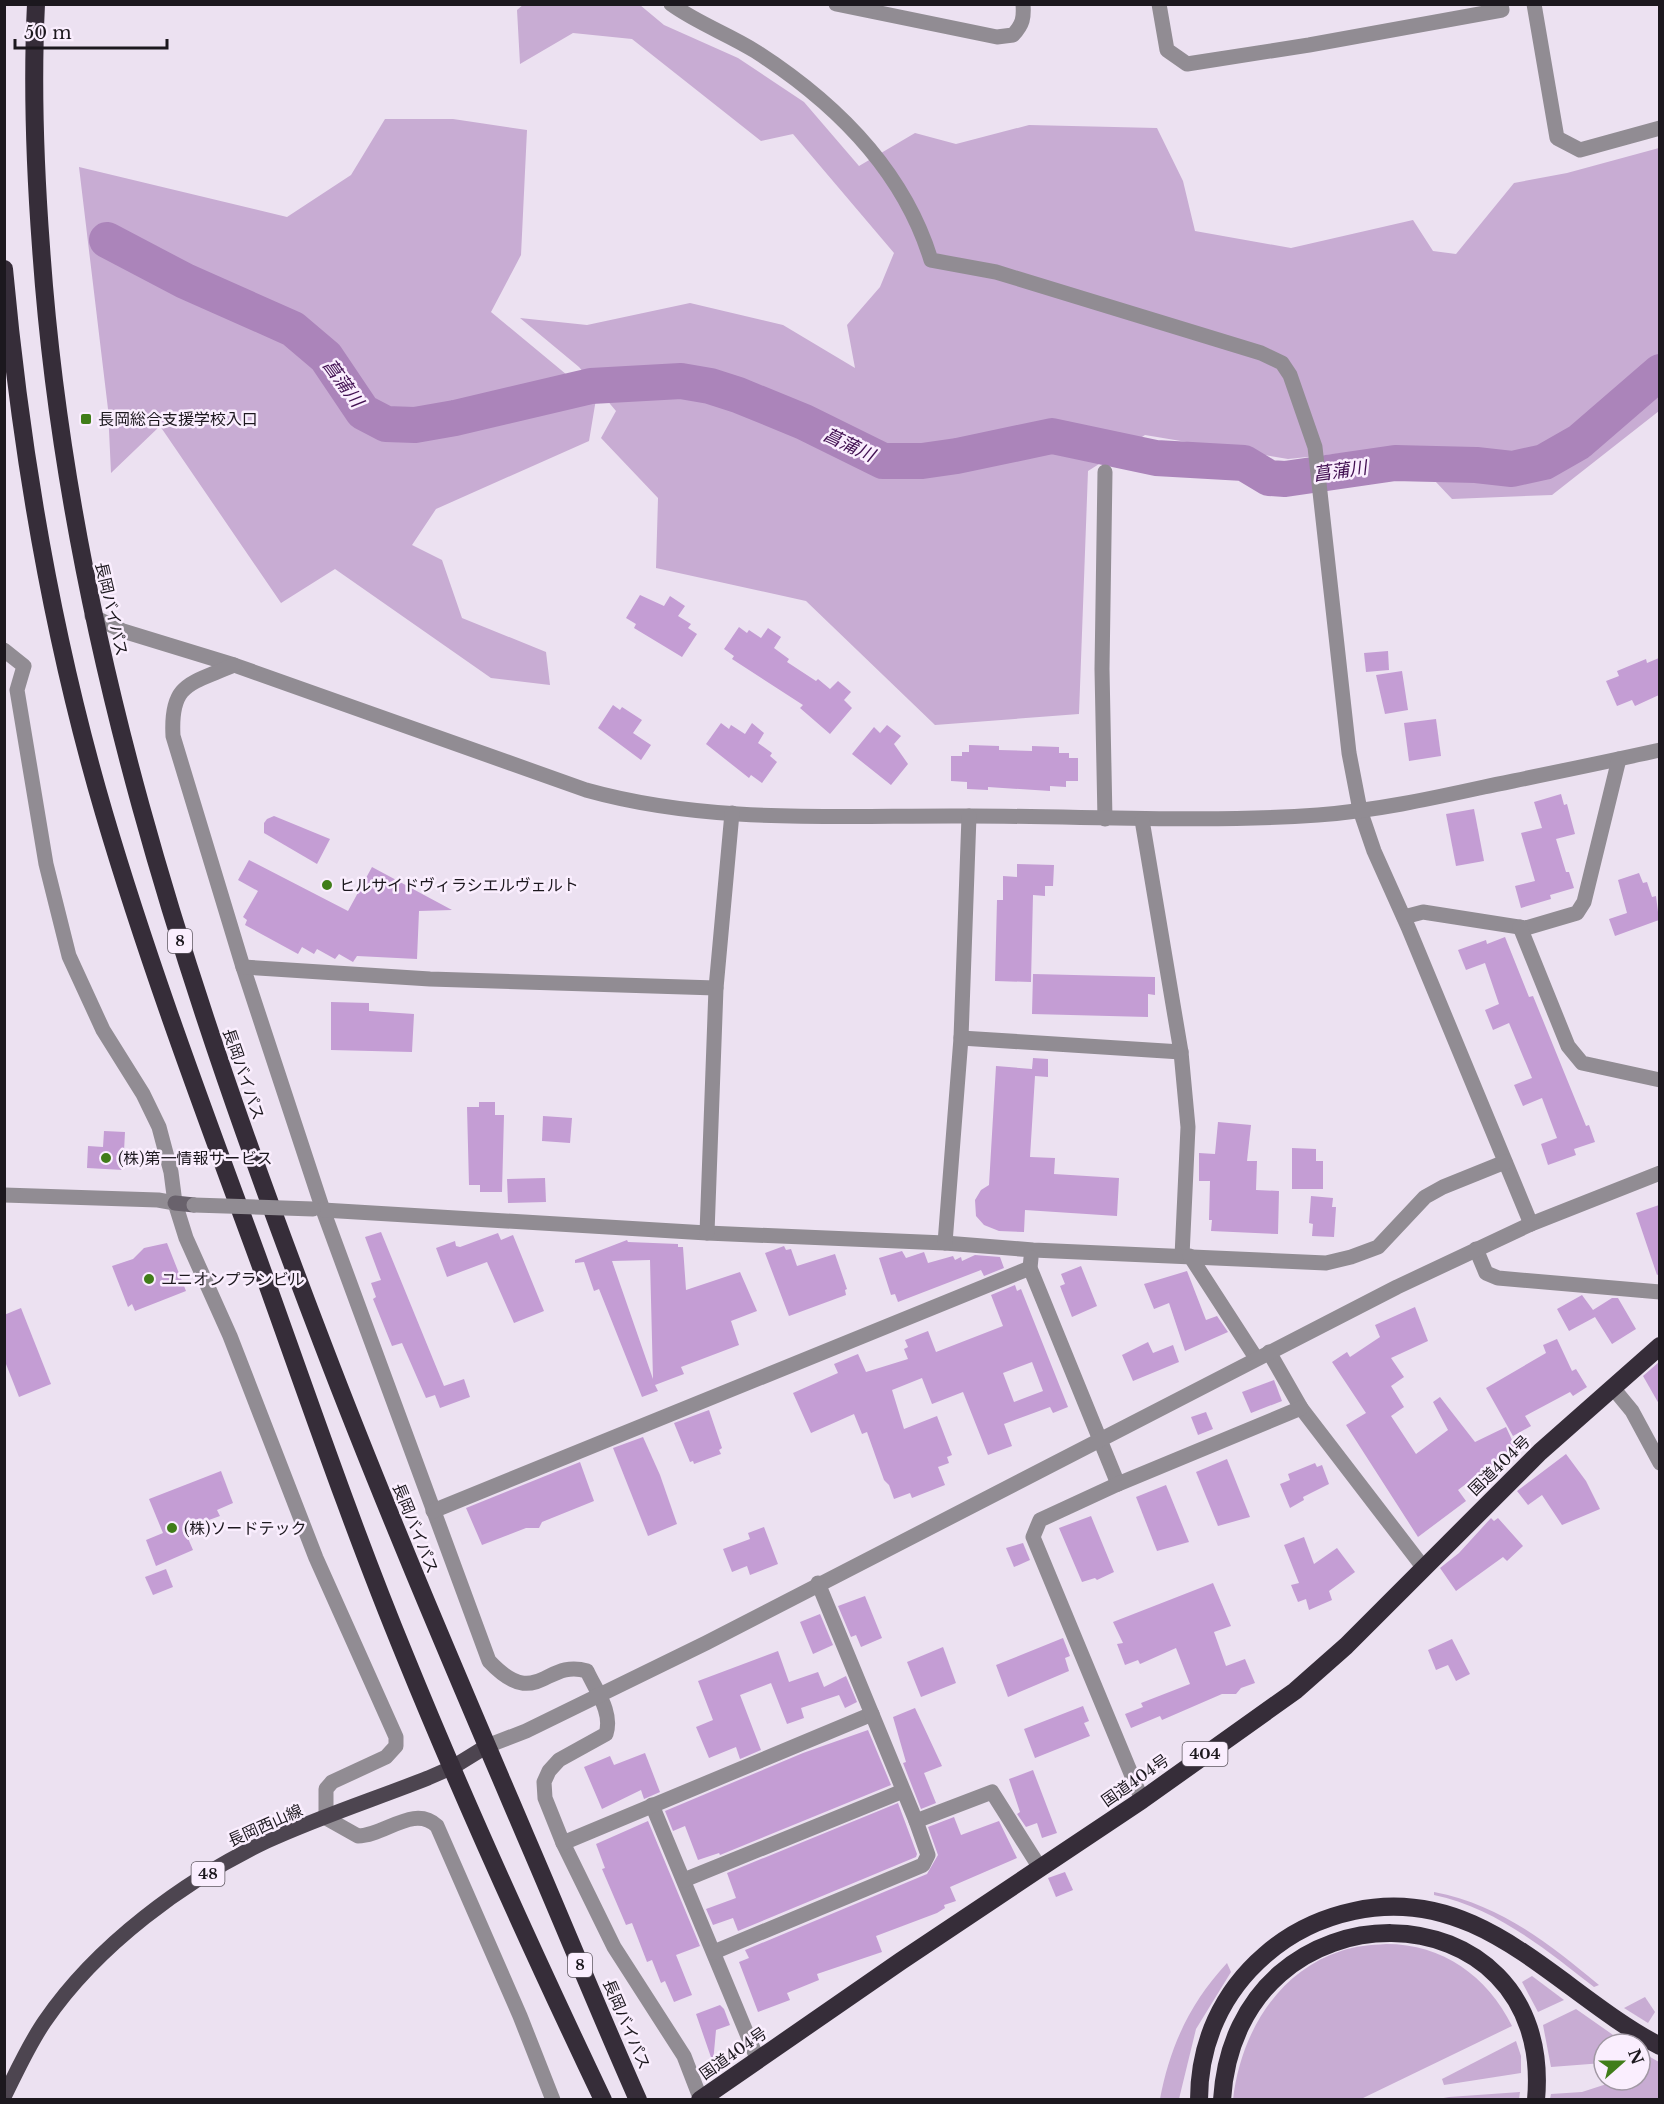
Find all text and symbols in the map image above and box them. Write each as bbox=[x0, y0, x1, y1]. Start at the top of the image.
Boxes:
scale bar bbox=[15, 12, 166, 50]
text: 50 m bbox=[24, 22, 72, 44]
water label: 菖蒲川 bbox=[318, 355, 369, 413]
place label: 長岡総合支援学校入口 bbox=[98, 409, 258, 429]
marker: 長岡総合支援学校入口 bbox=[79, 412, 93, 426]
water label: 菖蒲川 bbox=[820, 424, 880, 467]
water label: 菖蒲川 bbox=[1312, 456, 1370, 486]
street label: 長岡バイパス bbox=[91, 560, 133, 658]
place label: ヒルサイドヴィラシエルヴェルト bbox=[339, 875, 579, 895]
marker: ヒルサイドヴィラシエルヴェルト bbox=[320, 878, 334, 892]
road number: 8 bbox=[168, 929, 192, 953]
street label: 長岡バイパス bbox=[219, 1026, 269, 1122]
place label: (株)第一情報サービス bbox=[118, 1148, 273, 1168]
marker: (株)第一情報サービス bbox=[99, 1151, 113, 1165]
place label: ユニオンプランビル bbox=[161, 1269, 305, 1289]
marker: ユニオンプランビル bbox=[142, 1272, 156, 1286]
street label: 国道404号 bbox=[1464, 1431, 1534, 1499]
street label: 長岡バイパス bbox=[389, 1480, 443, 1576]
place label: (株)ソードテック bbox=[184, 1518, 307, 1538]
marker: (株)ソードテック bbox=[165, 1521, 179, 1535]
road number: 404 bbox=[1182, 1742, 1228, 1766]
street label: 国道404号 bbox=[1097, 1749, 1173, 1811]
street label: 長岡西山線 bbox=[224, 1800, 306, 1850]
road number: 48 bbox=[192, 1862, 224, 1886]
road number: 8 bbox=[568, 1953, 592, 1977]
street label: 長岡バイパス bbox=[599, 1976, 655, 2072]
street label: 国道404号 bbox=[695, 2022, 771, 2084]
north arrow bbox=[1592, 2032, 1652, 2092]
text: N bbox=[1624, 2046, 1648, 2067]

